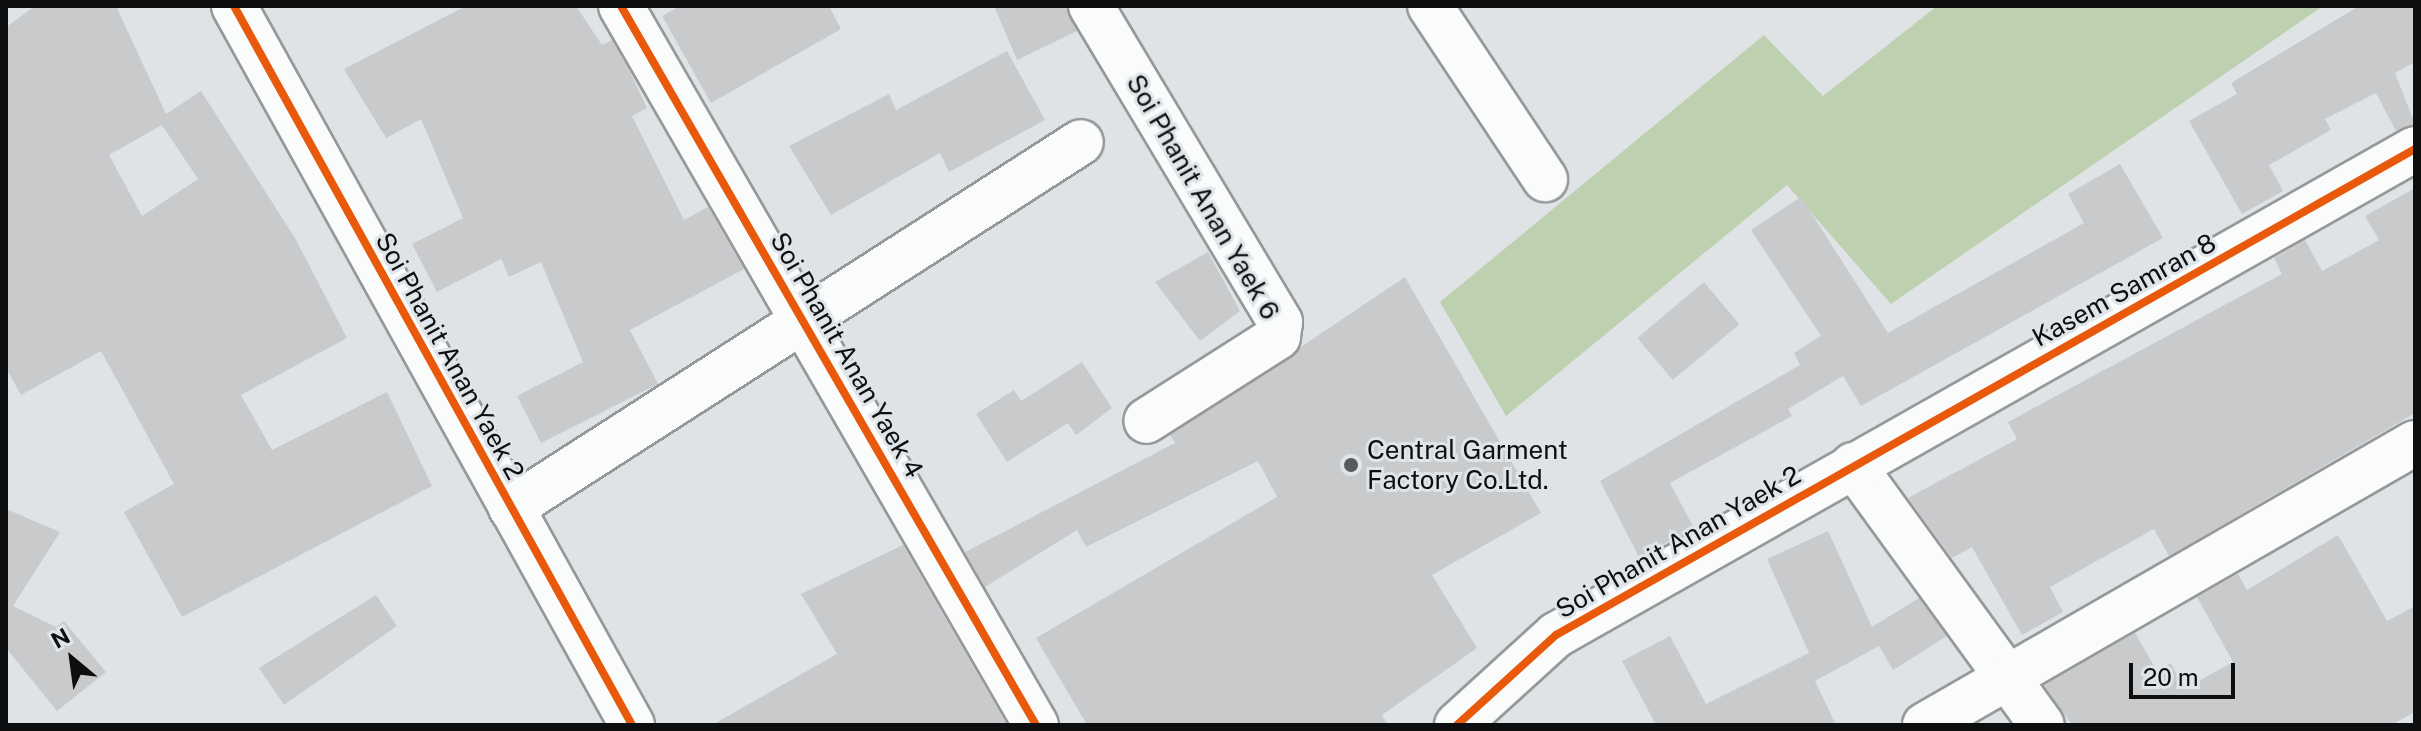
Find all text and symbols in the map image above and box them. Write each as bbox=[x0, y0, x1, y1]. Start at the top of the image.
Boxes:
street label: Soi Phanit Anan Yaek 6 bbox=[1120, 69, 1286, 325]
street label: Soi Phanit Anan Yaek 2 bbox=[369, 227, 531, 485]
street label: Soi Phanit Anan Yaek 4 bbox=[764, 227, 930, 483]
street label: Kasem Samran 8 bbox=[2027, 227, 2221, 353]
place label: Central Garment Factory Co.Ltd. bbox=[1367, 434, 1568, 496]
marker: Central Garment Factory Co.Ltd. bbox=[1342, 456, 1360, 474]
street label: Soi Phanit Anan Yaek 2 bbox=[1550, 459, 1806, 625]
north arrow bbox=[32, 619, 112, 699]
text: N bbox=[47, 622, 74, 654]
scale bar bbox=[2133, 647, 2239, 697]
text: 20 m bbox=[2143, 663, 2199, 691]

